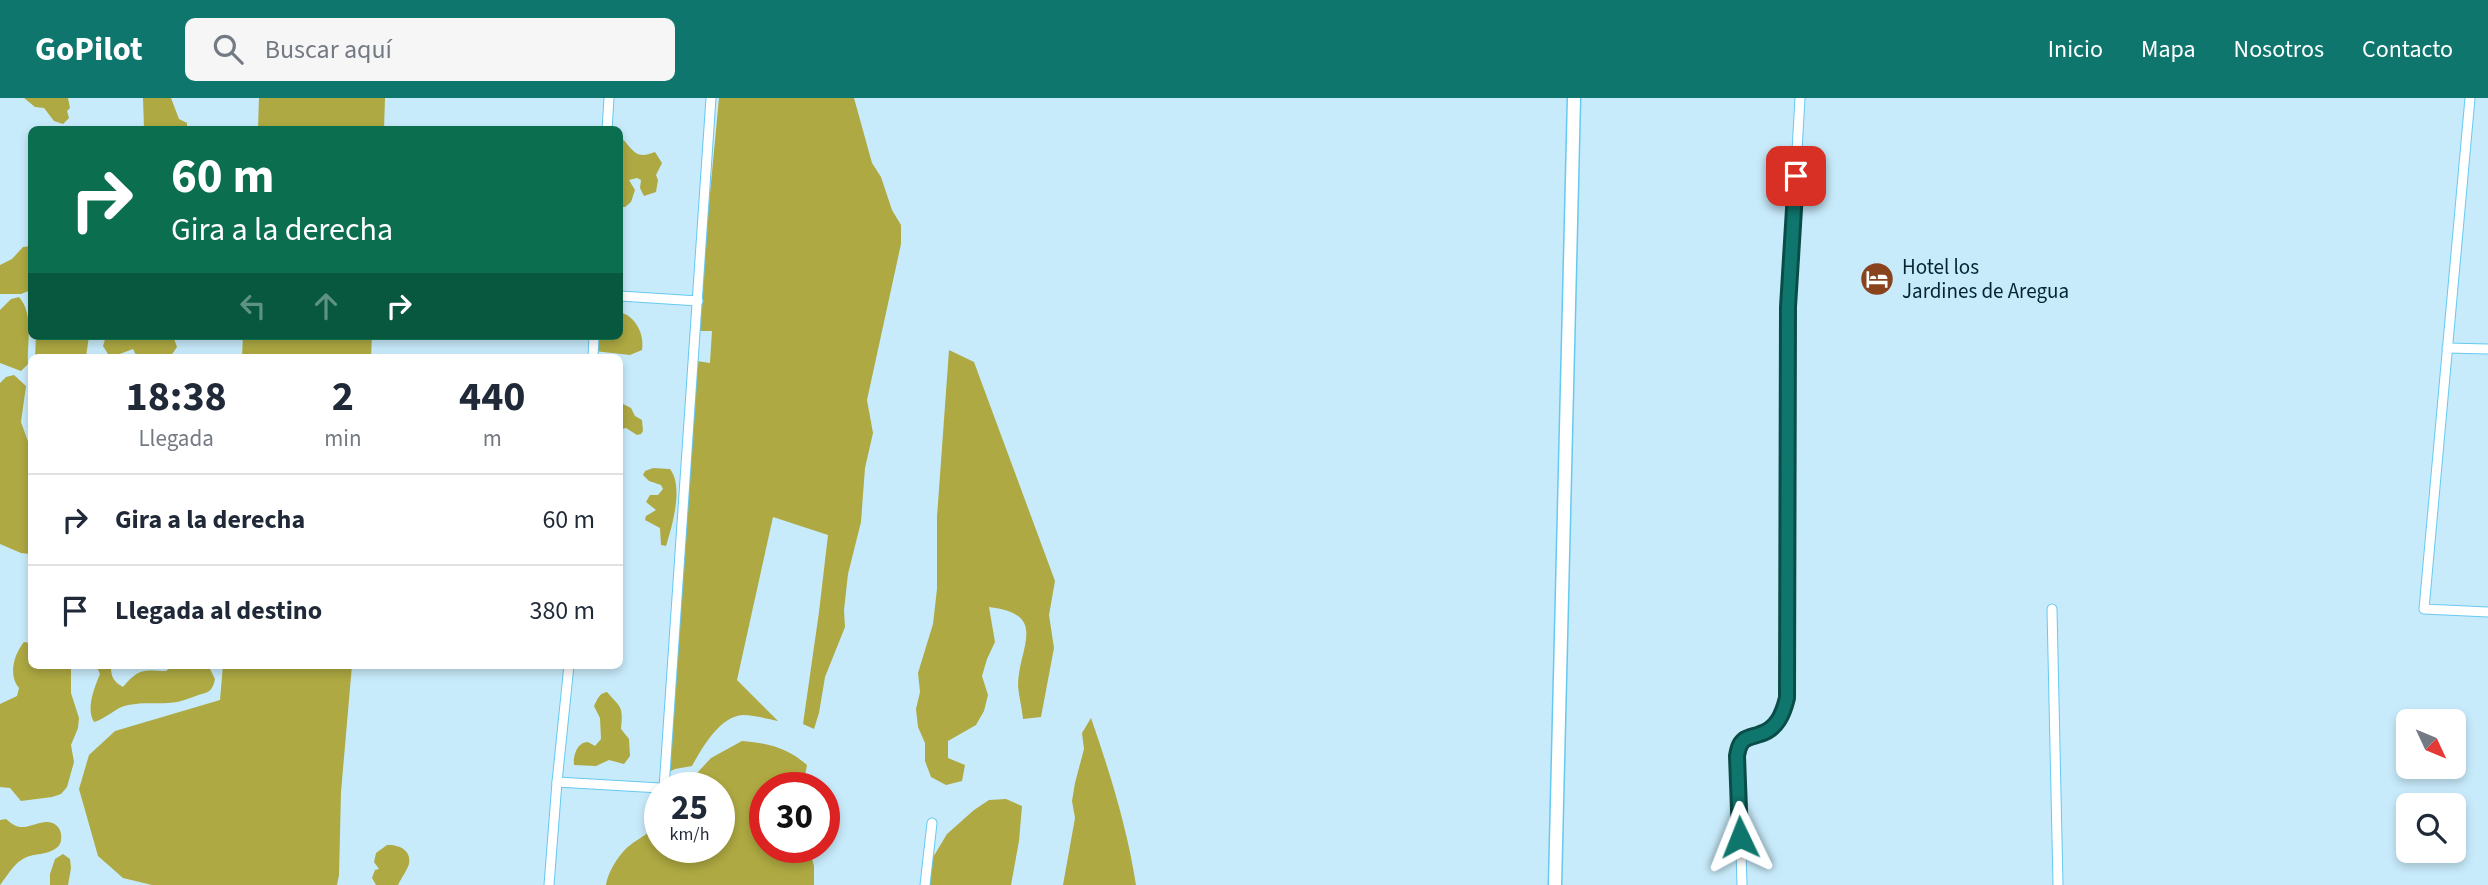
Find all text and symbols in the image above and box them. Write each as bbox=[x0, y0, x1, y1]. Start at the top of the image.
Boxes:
search box bbox=[185, 18, 675, 81]
text: GoPilot bbox=[35, 26, 143, 73]
icon: search bbox=[209, 30, 247, 68]
text: Buscar aquí bbox=[265, 31, 392, 68]
text: Inicio bbox=[2048, 32, 2103, 67]
text: Mapa bbox=[2141, 32, 2196, 67]
text: Nosotros bbox=[2234, 32, 2324, 67]
text: Contacto bbox=[2362, 32, 2453, 67]
text: 60 m bbox=[171, 142, 275, 212]
pin bbox=[1766, 146, 1826, 206]
icon: right bbox=[56, 154, 147, 245]
icon: arrive bbox=[1777, 157, 1815, 195]
text: Gira a la derecha bbox=[171, 207, 393, 253]
place label: Hotel los Jardines de Aregua bbox=[1902, 252, 2069, 306]
hotel icon: Hotel los Jardines de Aregua bbox=[1858, 260, 1896, 298]
icon: left bbox=[234, 287, 272, 325]
icon: ahead bbox=[307, 287, 345, 325]
icon: right bbox=[380, 287, 418, 325]
text: 18:38 bbox=[125, 367, 227, 427]
text: 2 bbox=[332, 367, 354, 427]
text: 440 bbox=[459, 367, 526, 427]
text: Llegada bbox=[138, 422, 214, 455]
text: min bbox=[324, 422, 362, 455]
text: m bbox=[483, 422, 502, 455]
icon: right bbox=[56, 501, 94, 539]
text: Gira a la derecha bbox=[115, 501, 305, 538]
text: 60 m bbox=[542, 501, 595, 538]
icon: arrive bbox=[56, 592, 94, 630]
text: Llegada al destino bbox=[115, 592, 322, 629]
text: 380 m bbox=[529, 592, 595, 629]
north arrow bbox=[2396, 709, 2466, 779]
map controls bbox=[2396, 709, 2466, 863]
speed limit sign: 30 bbox=[749, 772, 840, 863]
text: 25 bbox=[671, 783, 708, 833]
button: search bbox=[2396, 793, 2466, 863]
position arrow bbox=[1703, 800, 1777, 874]
text: km/h bbox=[670, 822, 709, 847]

